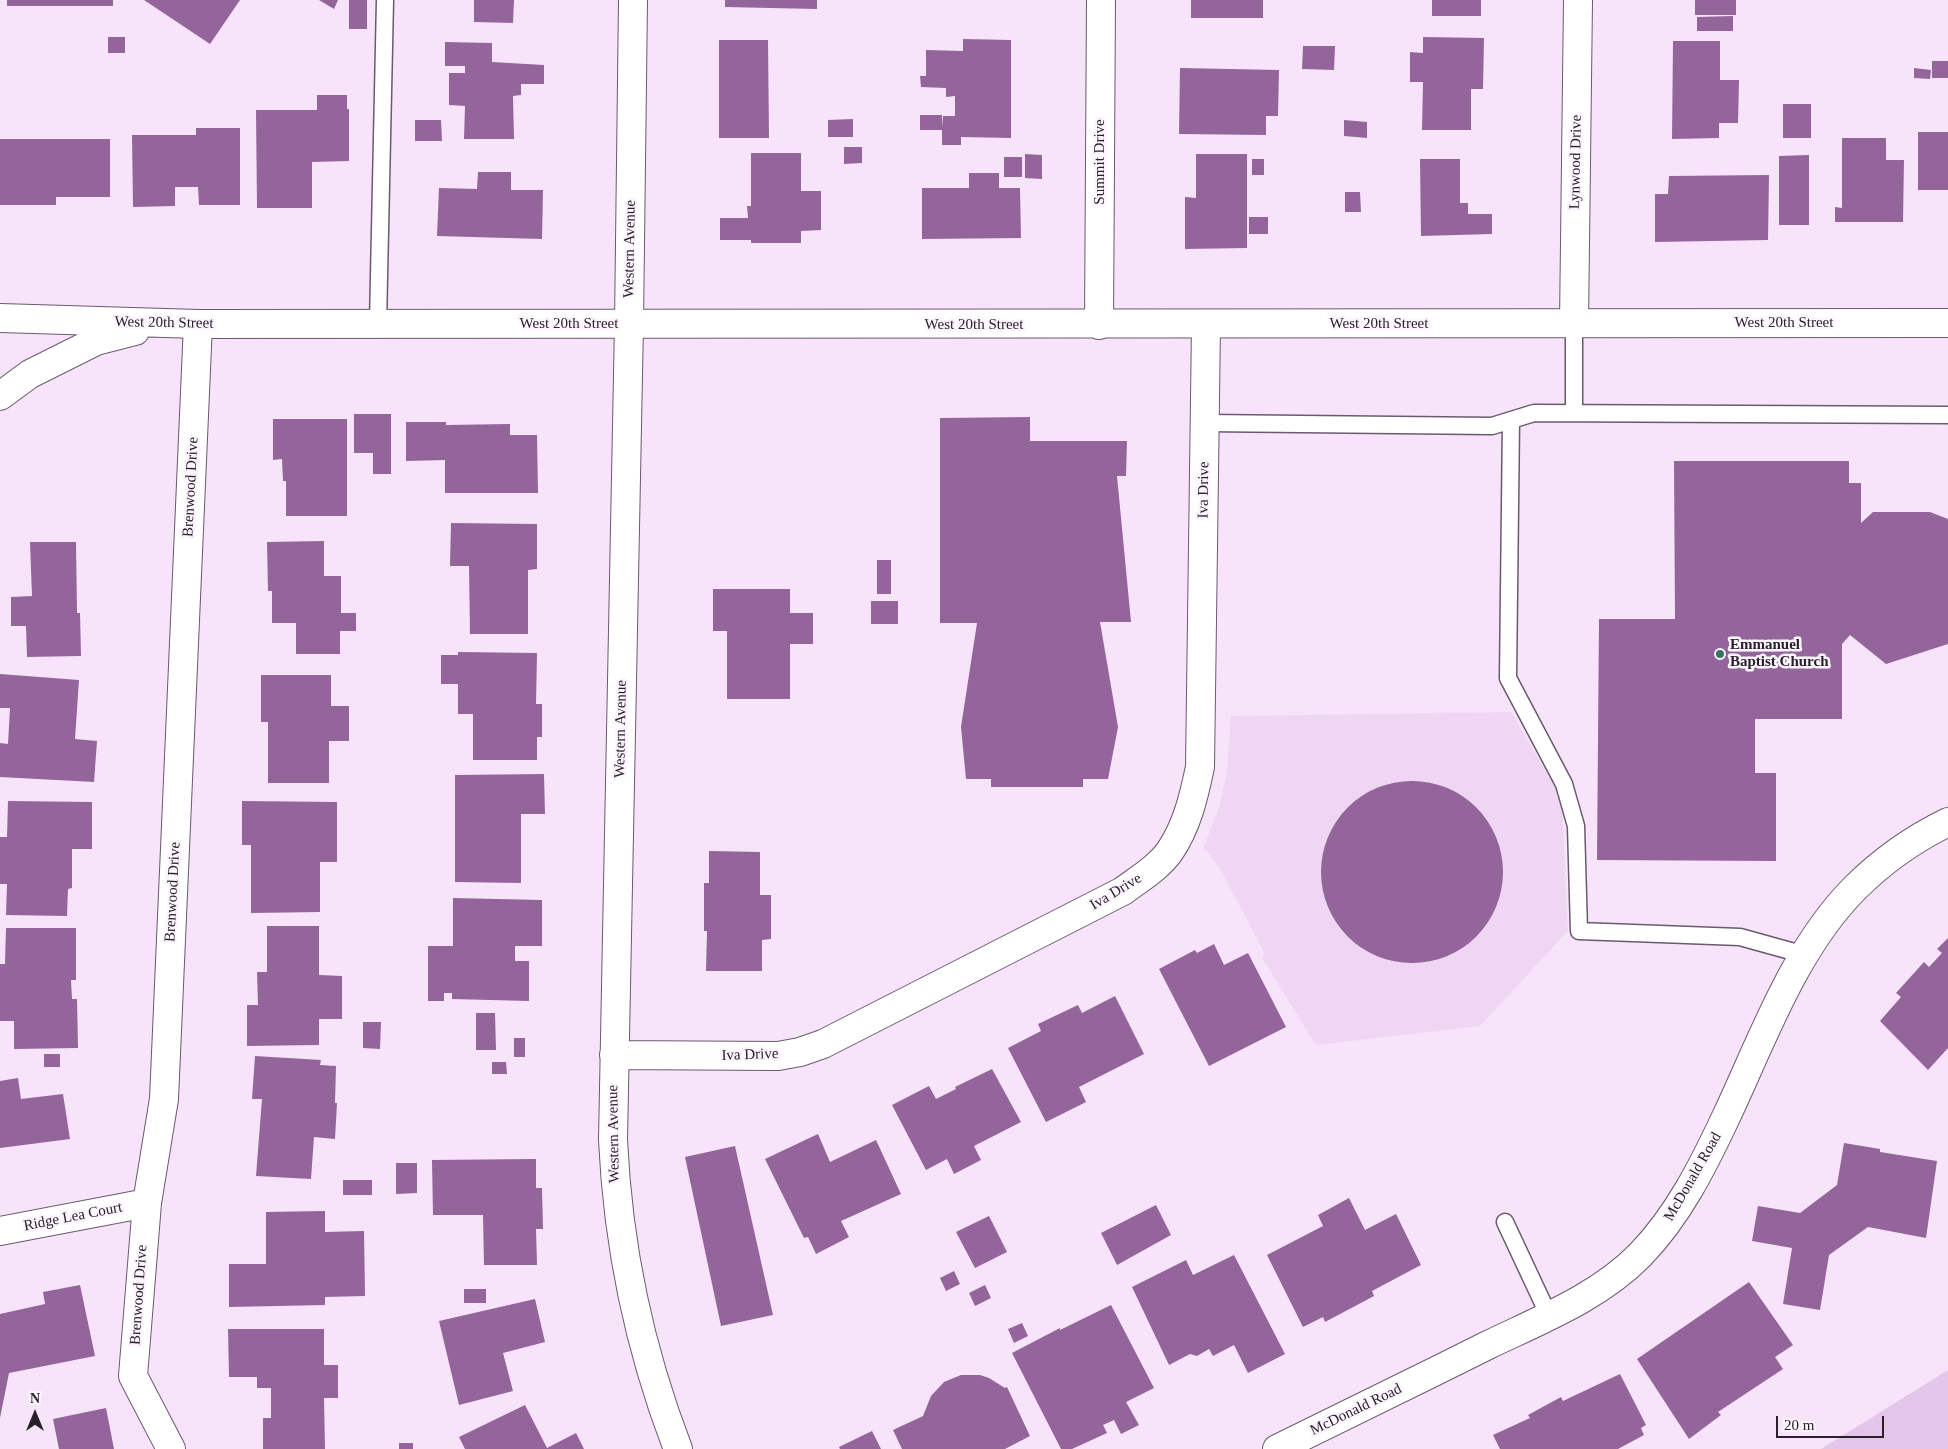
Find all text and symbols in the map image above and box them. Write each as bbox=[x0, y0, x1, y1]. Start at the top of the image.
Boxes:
street label: Lynwood Drive bbox=[1566, 115, 1586, 209]
street label: Summit Drive bbox=[1091, 119, 1109, 205]
street label: Western Avenue bbox=[620, 200, 640, 298]
street label: West 20th Street bbox=[114, 313, 214, 333]
street label: West 20th Street bbox=[1735, 314, 1833, 332]
street label: West 20th Street bbox=[520, 315, 618, 333]
street label: West 20th Street bbox=[1330, 315, 1428, 333]
street label: West 20th Street bbox=[925, 316, 1023, 334]
street label: Brenwood Drive bbox=[179, 436, 203, 538]
street label: Iva Drive bbox=[1195, 461, 1213, 519]
place label: Emmanuel Baptist Church bbox=[1730, 636, 1828, 671]
marker: Emmanuel Baptist Church bbox=[1714, 648, 1726, 660]
street label: Western Avenue bbox=[611, 680, 631, 778]
street label: Brenwood Drive bbox=[161, 841, 185, 943]
street label: Iva Drive bbox=[1087, 870, 1145, 914]
street label: Iva Drive bbox=[721, 1045, 779, 1065]
street label: Western Avenue bbox=[604, 1085, 624, 1183]
street label: McDonald Road bbox=[1660, 1129, 1726, 1225]
street label: Ridge Lea Court bbox=[22, 1199, 124, 1235]
street label: Brenwood Drive bbox=[127, 1244, 151, 1346]
street label: McDonald Road bbox=[1307, 1380, 1405, 1440]
north arrow bbox=[10, 1389, 60, 1439]
text: N bbox=[30, 1391, 40, 1406]
scale bar bbox=[1778, 1406, 1886, 1438]
text: 20 m bbox=[1784, 1417, 1814, 1433]

